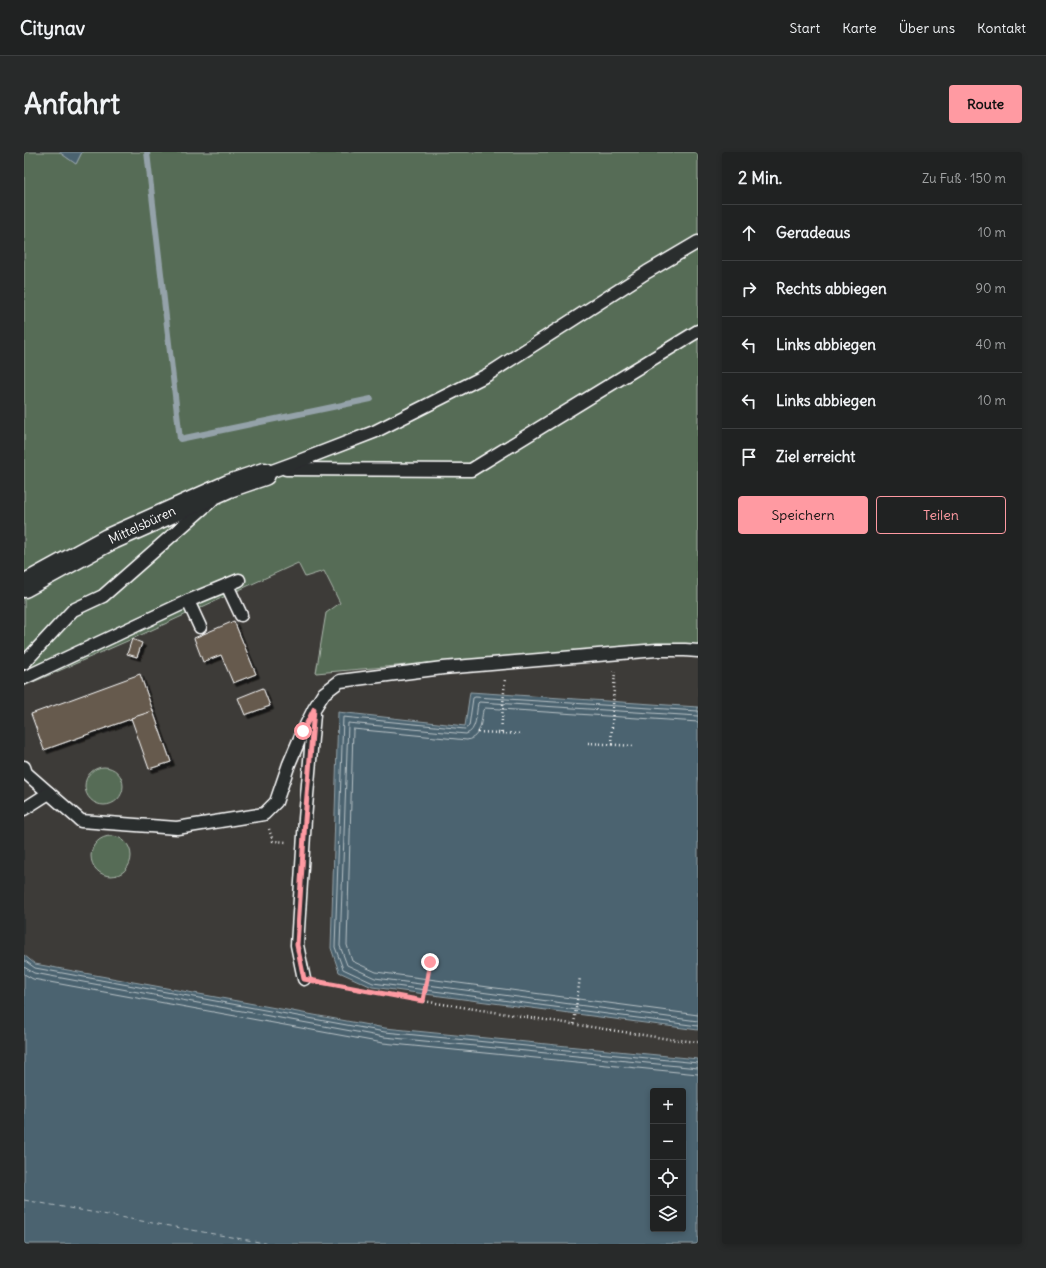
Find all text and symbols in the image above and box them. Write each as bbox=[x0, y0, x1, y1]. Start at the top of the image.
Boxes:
text: Citynav bbox=[20, 16, 85, 40]
text: Start bbox=[790, 19, 820, 37]
text: Karte bbox=[842, 19, 877, 37]
text: Über uns bbox=[899, 19, 955, 37]
text: Kontakt bbox=[977, 19, 1026, 37]
button: Route bbox=[949, 85, 1022, 123]
text: Anfahrt bbox=[24, 86, 120, 122]
text: 2 Min. bbox=[738, 167, 782, 189]
text: Zu Fuß · 150 m bbox=[922, 170, 1006, 187]
icon: ahead bbox=[738, 222, 760, 244]
text: Geradeaus bbox=[776, 223, 850, 242]
text: 10 m bbox=[978, 224, 1006, 241]
icon: right bbox=[738, 278, 760, 300]
text: Rechts abbiegen bbox=[776, 279, 887, 298]
text: 90 m bbox=[975, 280, 1006, 297]
icon: left bbox=[738, 334, 760, 356]
text: Links abbiegen bbox=[776, 335, 876, 354]
text: 40 m bbox=[975, 336, 1006, 353]
icon: left bbox=[738, 390, 760, 412]
text: Links abbiegen bbox=[776, 391, 876, 410]
text: 10 m bbox=[978, 392, 1006, 409]
icon: arrive bbox=[738, 446, 760, 468]
text: Ziel erreicht bbox=[776, 447, 855, 466]
button: Speichern bbox=[738, 496, 868, 534]
button: Teilen bbox=[876, 496, 1006, 534]
street label: Mittelsbüren bbox=[106, 502, 179, 548]
route start bbox=[294, 722, 312, 740]
route end bbox=[421, 953, 439, 971]
map controls bbox=[650, 1088, 686, 1232]
button: + bbox=[650, 1088, 686, 1124]
button: − bbox=[650, 1124, 686, 1160]
button: locate bbox=[650, 1160, 686, 1196]
button: layers bbox=[650, 1196, 686, 1232]

